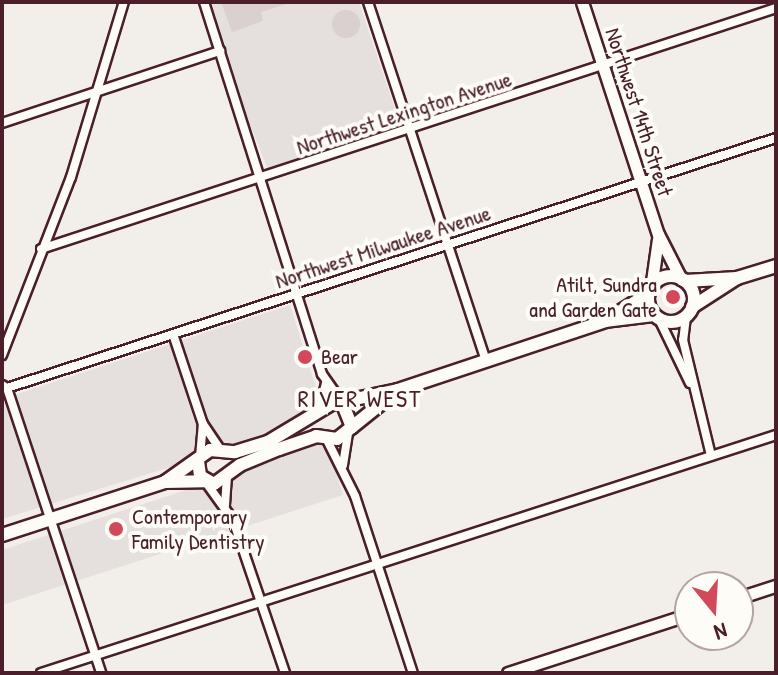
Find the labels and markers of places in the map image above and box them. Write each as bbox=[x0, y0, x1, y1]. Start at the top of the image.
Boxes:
place label: Atilt, Sundra and Garden Gate bbox=[529, 271, 657, 322]
marker: Atilt, Sundra and Garden Gate bbox=[664, 288, 682, 306]
place label: Bear bbox=[321, 344, 358, 370]
marker: Bear bbox=[296, 348, 314, 366]
place label: Contemporary Family Dentistry bbox=[132, 503, 264, 554]
marker: Contemporary Family Dentistry bbox=[107, 520, 125, 538]

